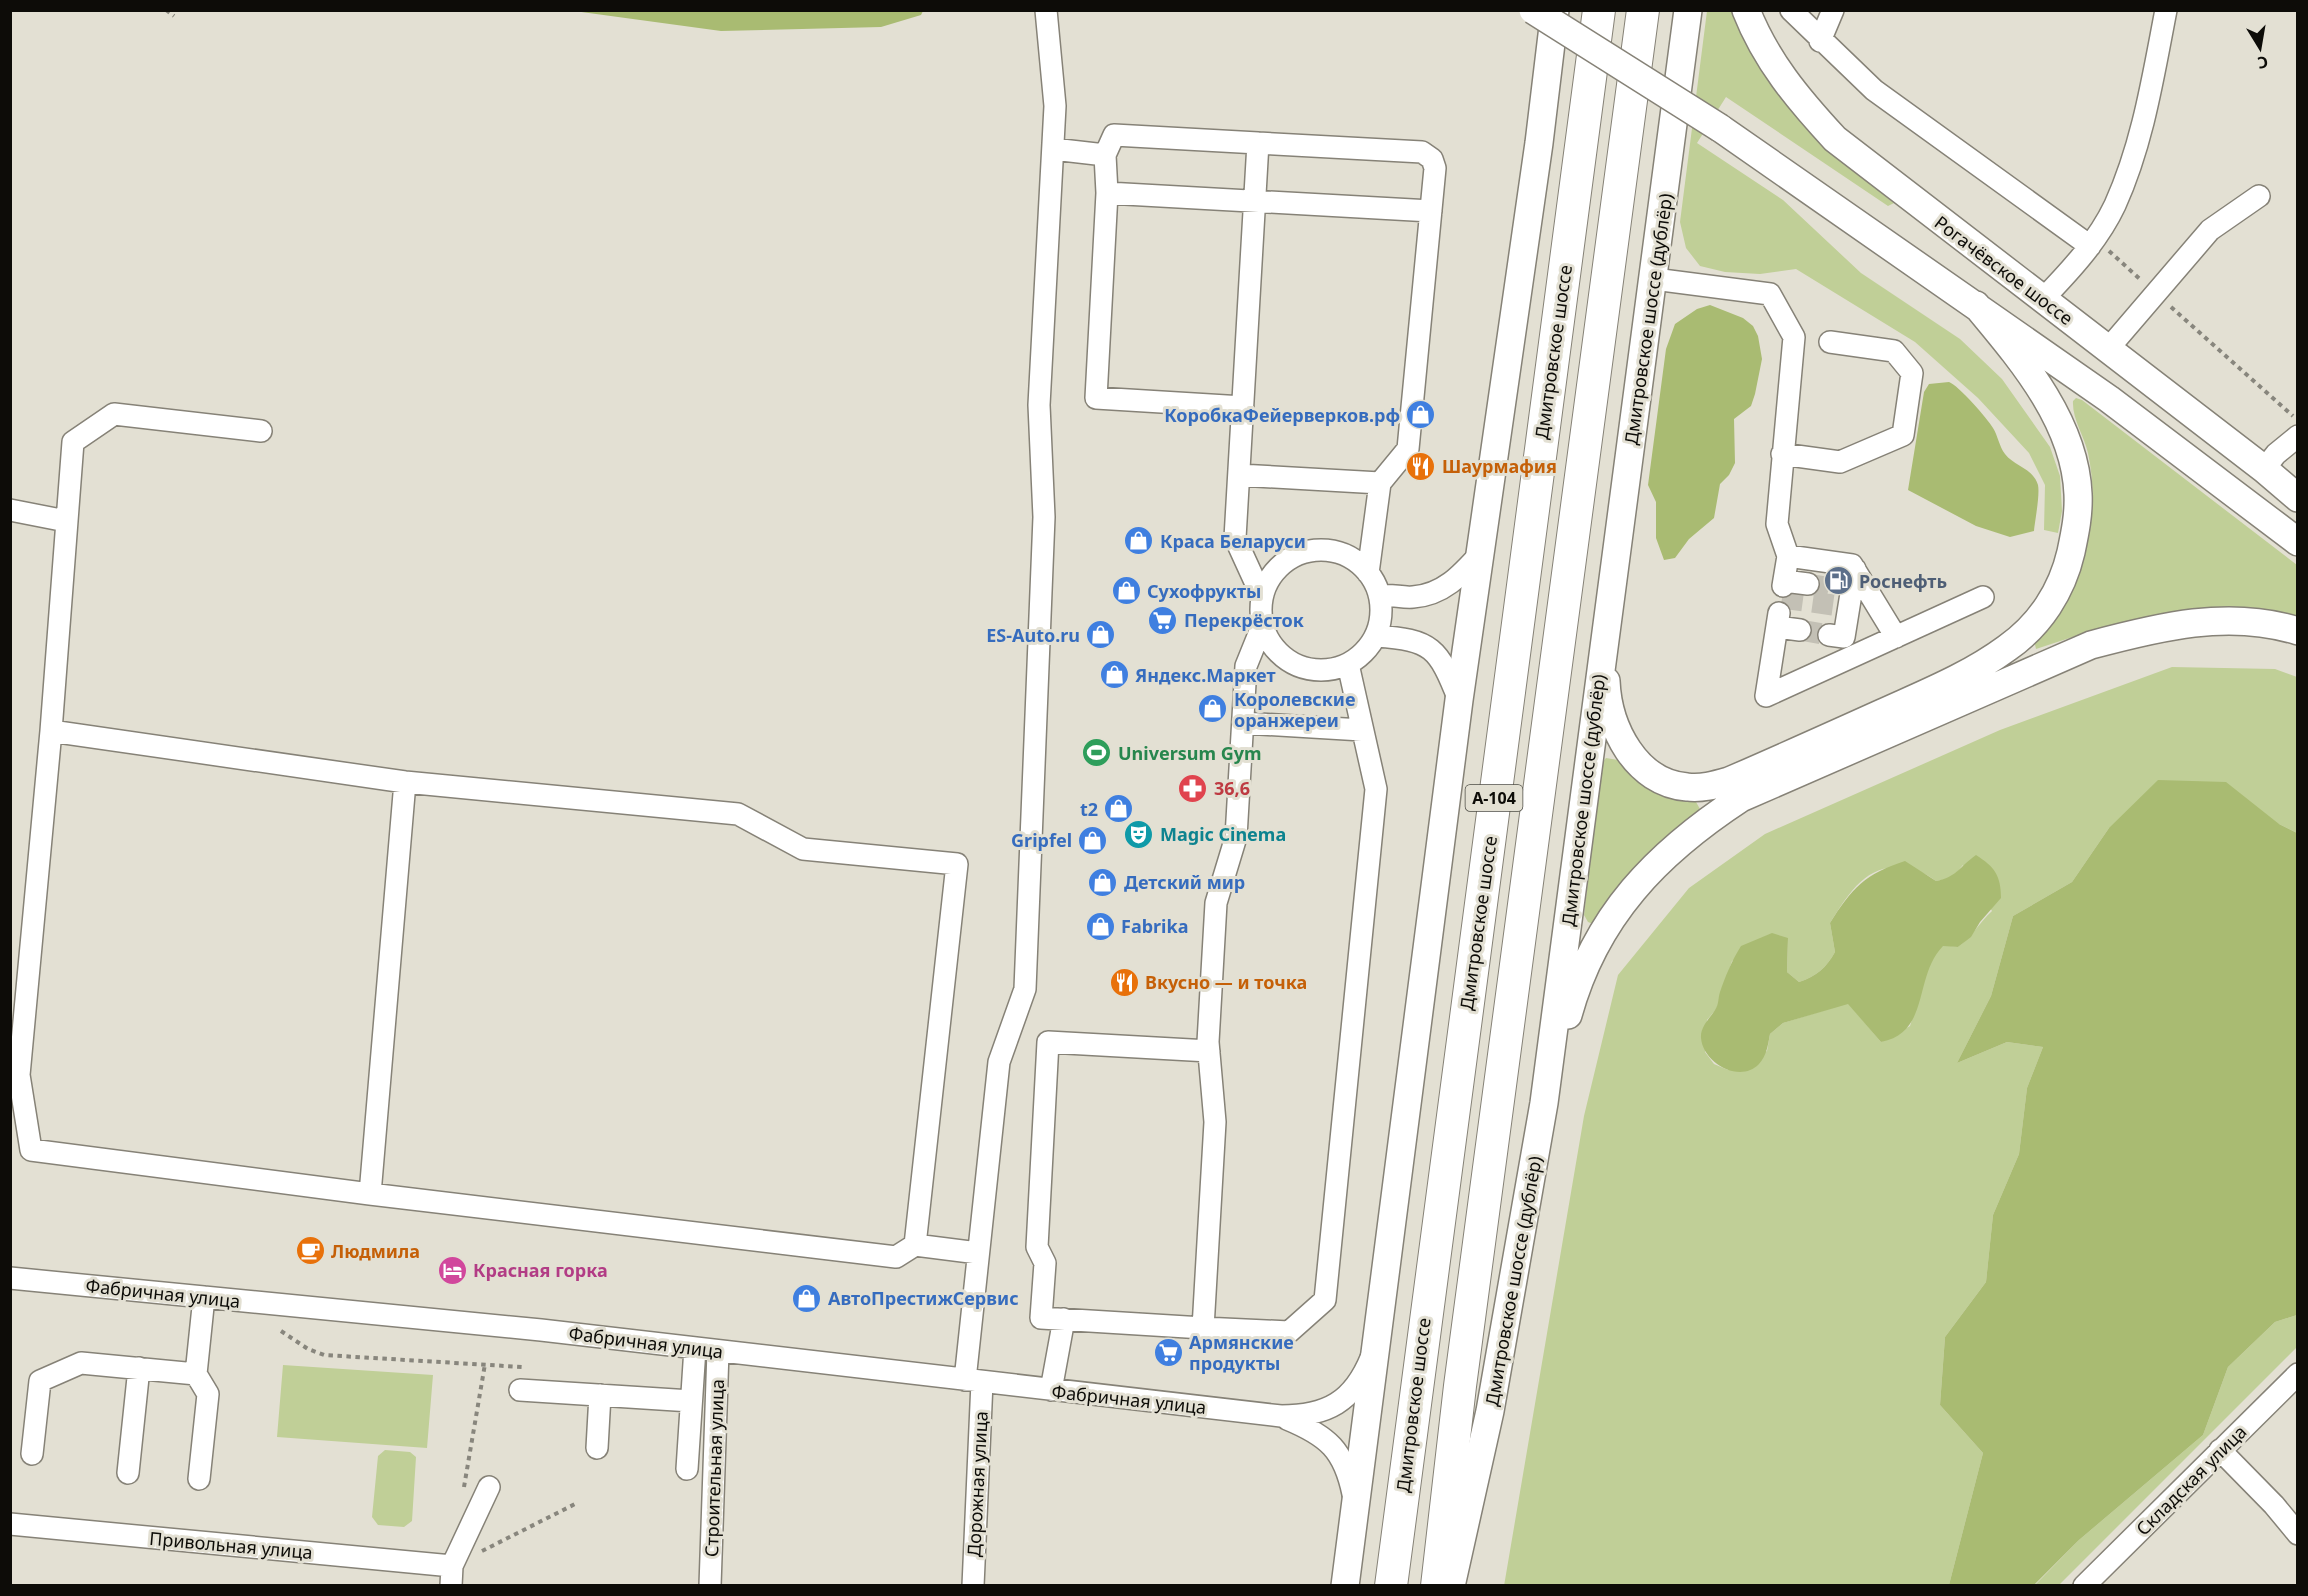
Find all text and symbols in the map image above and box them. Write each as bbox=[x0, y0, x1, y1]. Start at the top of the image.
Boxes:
north arrow bbox=[2230, 18, 2290, 78]
text: С bbox=[2256, 51, 2270, 75]
street label: Дмитровское шоссе (дублёр) bbox=[1618, 192, 1678, 446]
street label: Рогачёвское шоссе bbox=[1930, 210, 2078, 330]
street label: Дмитровское шоссе bbox=[1529, 263, 1577, 441]
shop icon: КоробкаФейерверков.рф bbox=[1405, 399, 1437, 431]
place label: КоробкаФейерверков.рф bbox=[1164, 403, 1400, 427]
restaurant icon: Шаурмафия bbox=[1405, 450, 1437, 482]
place label: Шаурмафия bbox=[1442, 454, 1557, 478]
shop icon: Краса Беларуси bbox=[1123, 525, 1155, 557]
place label: Краса Беларуси bbox=[1160, 529, 1306, 553]
fuel station icon: Роснефть bbox=[1822, 565, 1854, 597]
place label: Роснефть bbox=[1859, 569, 1947, 593]
shop icon: Сухофрукты bbox=[1110, 575, 1142, 607]
place label: Сухофрукты bbox=[1147, 579, 1261, 603]
supermarket icon: Перекрёсток bbox=[1147, 604, 1179, 636]
place label: Перекрёсток bbox=[1184, 608, 1304, 632]
shop icon: ES-Auto.ru bbox=[1085, 619, 1117, 651]
place label: ES-Auto.ru bbox=[986, 623, 1080, 647]
shop icon: Яндекс.Маркет bbox=[1098, 659, 1130, 691]
place label: Яндекс.Маркет bbox=[1135, 663, 1276, 687]
street label: Дмитровское шоссе (дублёр) bbox=[1556, 673, 1610, 927]
place label: Королевские оранжереи bbox=[1234, 687, 1356, 732]
shop icon: Королевские оранжереи bbox=[1197, 693, 1229, 725]
sports icon: Universum Gym bbox=[1081, 737, 1113, 769]
place label: Universum Gym bbox=[1118, 741, 1262, 765]
pharmacy icon: 36,6 bbox=[1177, 772, 1209, 804]
place label: 36,6 bbox=[1214, 776, 1250, 800]
road number: А-104 bbox=[1466, 785, 1522, 811]
shop icon: t2 bbox=[1103, 793, 1135, 825]
place label: t2 bbox=[1080, 797, 1098, 821]
theatre icon: Magic Cinema bbox=[1123, 818, 1155, 850]
place label: Magic Cinema bbox=[1160, 822, 1286, 846]
shop icon: Gripfel bbox=[1077, 824, 1109, 856]
place label: Gripfel bbox=[1011, 828, 1072, 852]
street label: Дмитровское шоссе bbox=[1454, 834, 1502, 1012]
shop icon: Детский мир bbox=[1087, 866, 1119, 898]
place label: Детский мир bbox=[1124, 870, 1245, 894]
shop icon: Fabrika bbox=[1084, 910, 1116, 942]
place label: Fabrika bbox=[1121, 914, 1188, 938]
restaurant icon: Вкусно — и точка bbox=[1108, 966, 1140, 998]
place label: Вкусно — и точка bbox=[1145, 970, 1307, 994]
street label: Дмитровское шоссе (дублёр) bbox=[1479, 1154, 1547, 1408]
cafe icon: Людмила bbox=[294, 1235, 326, 1267]
place label: Людмила bbox=[331, 1239, 420, 1263]
hotel icon: Красная горка bbox=[436, 1254, 468, 1286]
place label: Красная горка bbox=[473, 1258, 608, 1282]
street label: Фабричная улица bbox=[84, 1273, 242, 1313]
shop icon: АвтоПрестижСервис bbox=[791, 1282, 823, 1314]
place label: АвтоПрестижСервис bbox=[828, 1286, 1019, 1310]
street label: Дмитровское шоссе bbox=[1390, 1316, 1436, 1494]
street label: Фабричная улица bbox=[567, 1321, 725, 1363]
place label: Армянские продукты bbox=[1189, 1330, 1294, 1375]
supermarket icon: Армянские продукты bbox=[1152, 1336, 1184, 1368]
street label: Строительная улица bbox=[699, 1378, 729, 1558]
street label: Фабричная улица bbox=[1050, 1379, 1208, 1419]
street label: Дорожная улица bbox=[961, 1411, 993, 1557]
street label: Складская улица bbox=[2131, 1420, 2251, 1540]
street label: Привольная улица bbox=[148, 1526, 314, 1564]

